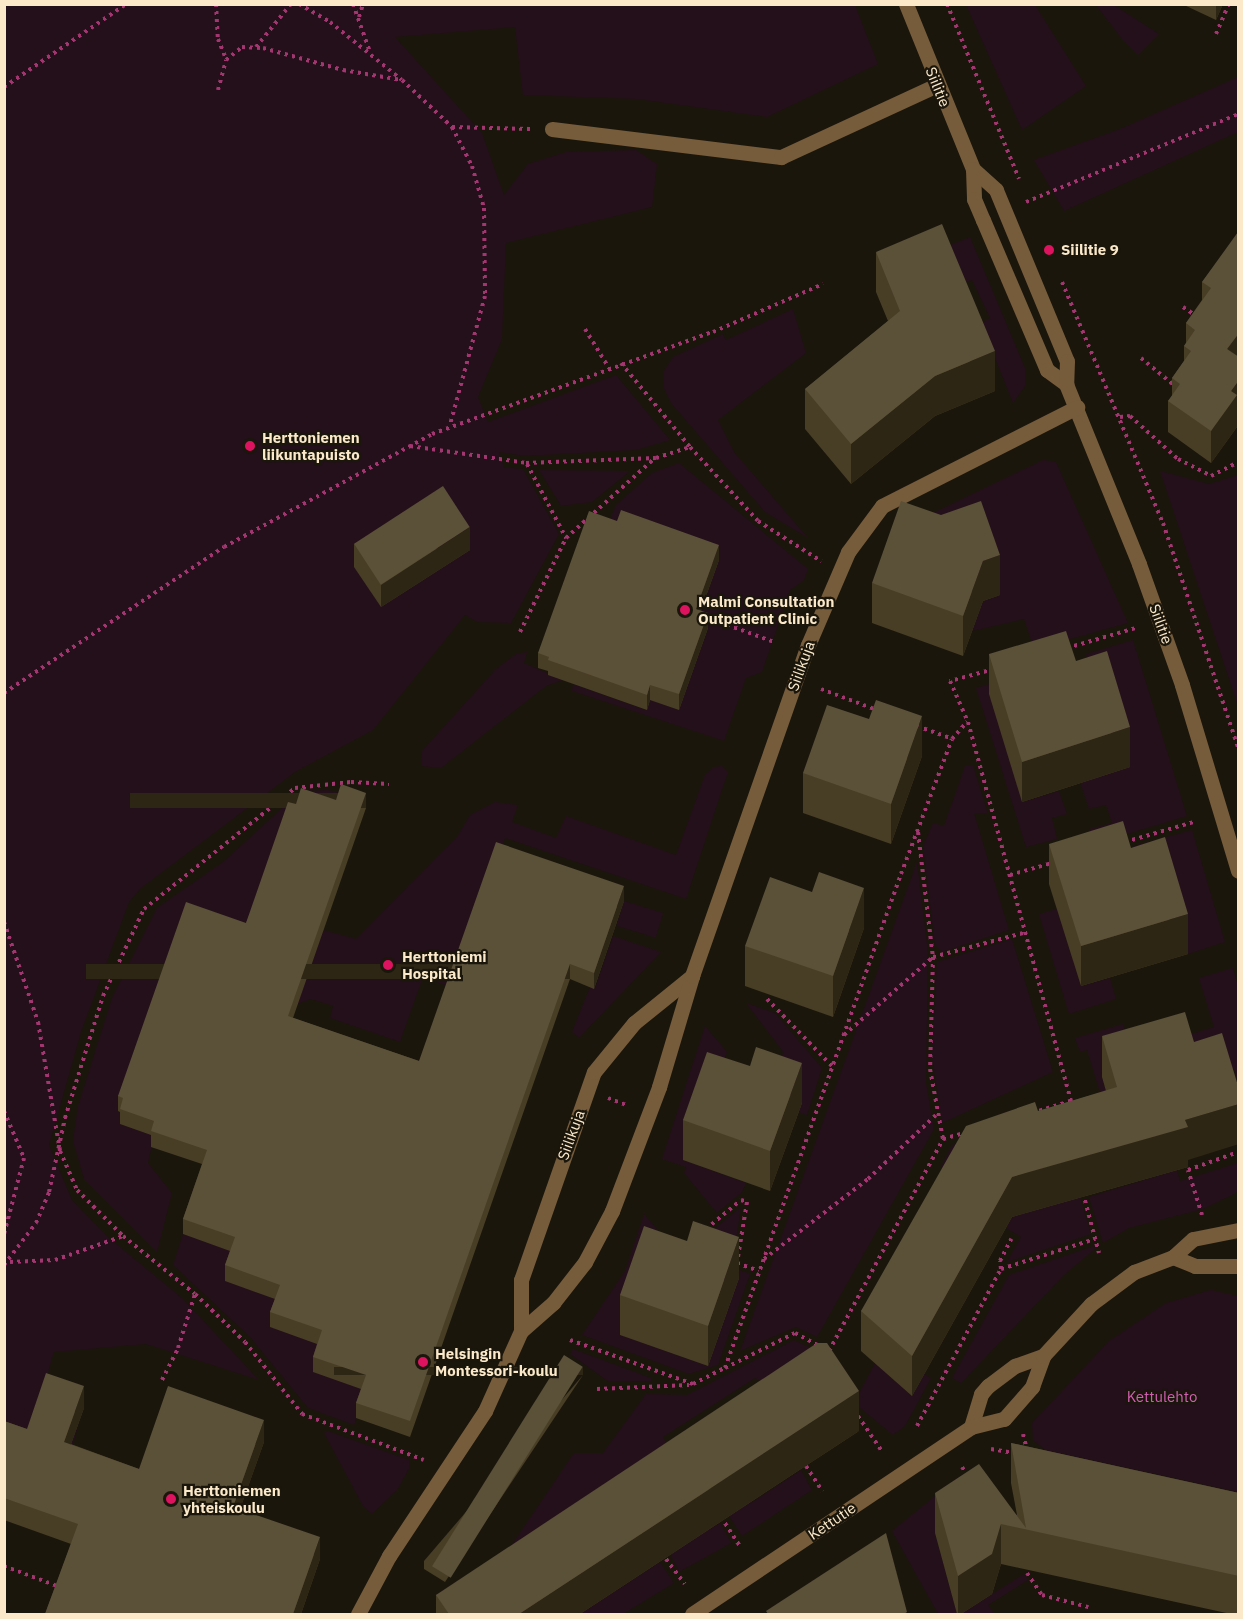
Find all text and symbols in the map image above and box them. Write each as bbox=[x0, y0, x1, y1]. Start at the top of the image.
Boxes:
street label: Siilitie bbox=[922, 64, 954, 110]
place label: Siilitie 9 bbox=[1061, 241, 1119, 259]
marker: Siilitie 9 bbox=[1042, 243, 1056, 257]
place label: Herttoniemen liikuntapuisto bbox=[262, 428, 360, 463]
marker: Herttoniemen liikuntapuisto bbox=[243, 439, 257, 453]
place label: Malmi Consultation Outpatient Clinic bbox=[698, 592, 834, 627]
marker: Malmi Consultation Outpatient Clinic bbox=[676, 601, 694, 619]
street label: Siilitie bbox=[1145, 602, 1177, 646]
street label: Siilikuja bbox=[784, 638, 818, 694]
place label: Herttoniemi Hospital bbox=[402, 947, 487, 982]
marker: Herttoniemi Hospital bbox=[379, 956, 397, 974]
street label: Siilikuja bbox=[554, 1107, 588, 1163]
place label: Helsingin Montessori-koulu bbox=[435, 1344, 558, 1379]
marker: Helsingin Montessori-koulu bbox=[416, 1355, 430, 1369]
park label: Kettulehto bbox=[1127, 1388, 1197, 1406]
place label: Herttoniemen yhteiskoulu bbox=[183, 1481, 281, 1516]
marker: Herttoniemen yhteiskoulu bbox=[164, 1492, 178, 1506]
street label: Kettutie bbox=[805, 1499, 859, 1543]

